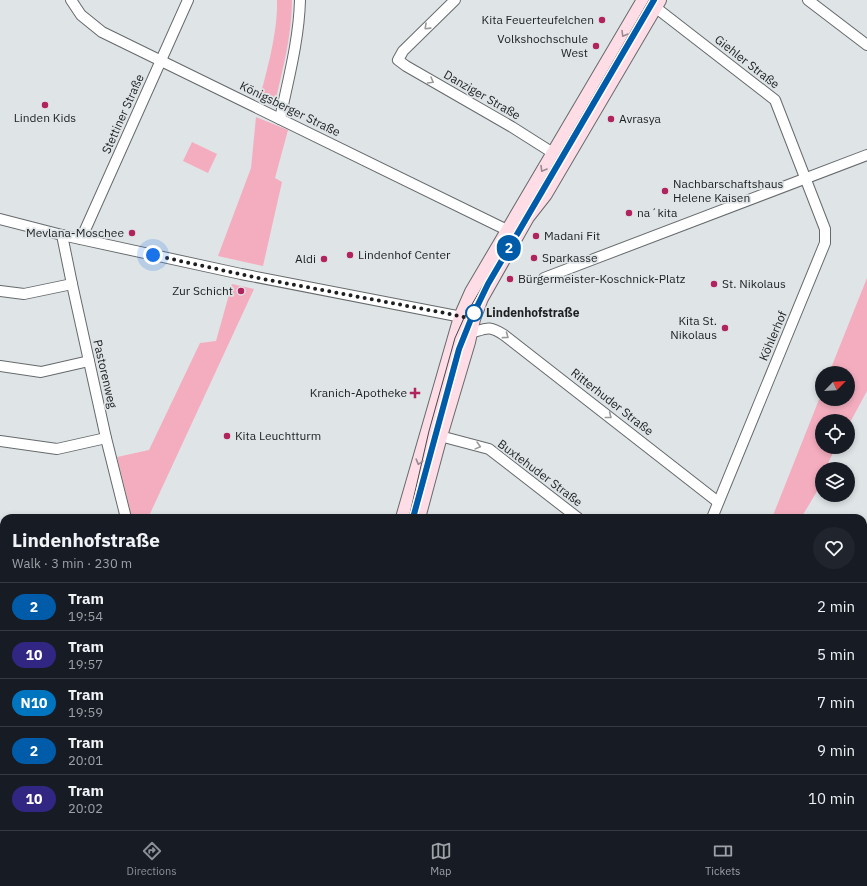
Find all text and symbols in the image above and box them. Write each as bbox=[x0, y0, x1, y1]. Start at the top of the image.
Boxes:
place label: Kita Feuerteufelchen bbox=[482, 12, 594, 27]
marker: Kita Feuerteufelchen bbox=[597, 15, 607, 25]
one-way arrow bbox=[424, 22, 432, 30]
one-way arrow bbox=[621, 29, 628, 37]
place label: Volkshochschule West bbox=[497, 31, 588, 60]
street label: Giehler Straße bbox=[712, 32, 783, 92]
marker: Volkshochschule West bbox=[591, 41, 601, 51]
street label: Danziger Straße bbox=[441, 67, 524, 123]
street label: Stettiner Straße bbox=[98, 71, 147, 156]
one-way arrow bbox=[427, 76, 434, 83]
street label: Königsberger Straße bbox=[237, 78, 343, 140]
marker: Linden Kids bbox=[40, 100, 50, 110]
place label: Linden Kids bbox=[14, 110, 76, 125]
place label: Avrasya bbox=[619, 111, 662, 126]
marker: Avrasya bbox=[606, 114, 616, 124]
one-way arrow bbox=[541, 165, 548, 172]
place label: Nachbarschaftshaus Helene Kaisen bbox=[673, 176, 784, 205]
marker: Nachbarschaftshaus Helene Kaisen bbox=[660, 186, 670, 196]
place label: na´kita bbox=[637, 205, 678, 220]
marker: na´kita bbox=[624, 208, 634, 218]
place label: Mevlana-Moschee bbox=[26, 225, 124, 240]
marker: Mevlana-Moschee bbox=[127, 228, 137, 238]
place label: Madani Fit bbox=[544, 228, 600, 243]
marker: Madani Fit bbox=[531, 231, 541, 241]
line badge: 2 bbox=[496, 235, 522, 261]
text: 2 bbox=[505, 239, 513, 257]
your location bbox=[143, 245, 163, 265]
place label: Lindenhof Center bbox=[358, 247, 451, 262]
marker: Lindenhof Center bbox=[345, 250, 355, 260]
place label: Sparkasse bbox=[542, 250, 598, 265]
place label: Aldi bbox=[295, 251, 316, 266]
marker: Sparkasse bbox=[529, 253, 539, 263]
marker: Aldi bbox=[319, 254, 329, 264]
place label: Bürgermeister-Koschnick-Platz bbox=[518, 271, 686, 286]
marker: Bürgermeister-Koschnick-Platz bbox=[505, 274, 515, 284]
place label: St. Nikolaus bbox=[722, 276, 786, 291]
marker: St. Nikolaus bbox=[709, 279, 719, 289]
place label: Zur Schicht bbox=[172, 283, 233, 298]
marker: Zur Schicht bbox=[236, 286, 246, 296]
marker: Lindenhofstraße bbox=[465, 304, 483, 322]
place label: Lindenhofstraße bbox=[486, 305, 580, 320]
street label: Köhlerhof bbox=[755, 309, 790, 363]
place label: Kita St. Nikolaus bbox=[670, 313, 717, 342]
marker: Kita St. Nikolaus bbox=[720, 323, 730, 333]
one-way arrow bbox=[502, 331, 509, 338]
street label: Pastorenweg bbox=[90, 338, 121, 410]
street label: Ritterhuder Straße bbox=[568, 365, 657, 439]
north arrow bbox=[815, 366, 855, 406]
map controls bbox=[815, 366, 855, 502]
place label: Kranich-Apotheke bbox=[310, 385, 407, 400]
marker: Kranich-Apotheke bbox=[410, 388, 420, 398]
one-way arrow bbox=[604, 412, 611, 419]
button: locate bbox=[815, 414, 855, 454]
place label: Kita Leuchtturm bbox=[235, 428, 321, 443]
marker: Kita Leuchtturm bbox=[222, 431, 232, 441]
street label: Buxtehuder Straße bbox=[495, 436, 586, 510]
one-way arrow bbox=[474, 441, 481, 450]
one-way arrow bbox=[415, 458, 424, 465]
button: layers bbox=[815, 462, 855, 502]
button: heart bbox=[813, 527, 855, 569]
text: Lindenhofstraße bbox=[12, 528, 160, 552]
text: Walk · 3 min · 230 m bbox=[12, 555, 132, 572]
text: Tram bbox=[68, 589, 104, 608]
text: 2 min bbox=[817, 597, 855, 616]
text: 2 bbox=[30, 598, 38, 616]
text: 19:54 bbox=[68, 608, 103, 625]
text: Tram bbox=[68, 637, 104, 656]
text: 5 min bbox=[817, 645, 855, 664]
text: 10 bbox=[26, 646, 42, 664]
text: 19:57 bbox=[68, 656, 103, 673]
text: Tram bbox=[68, 685, 104, 704]
text: 7 min bbox=[817, 693, 855, 712]
text: N10 bbox=[21, 694, 47, 712]
text: 19:59 bbox=[68, 704, 103, 721]
text: Tram bbox=[68, 733, 104, 752]
text: 9 min bbox=[817, 741, 855, 760]
text: 2 bbox=[30, 742, 38, 760]
text: 20:01 bbox=[68, 752, 103, 769]
text: Tram bbox=[68, 781, 104, 800]
text: 10 min bbox=[808, 789, 855, 808]
text: 10 bbox=[26, 790, 42, 808]
text: 20:02 bbox=[68, 800, 103, 817]
tab: Directions bbox=[127, 840, 177, 878]
tab: Map bbox=[430, 840, 452, 878]
tab: Tickets bbox=[705, 840, 740, 878]

